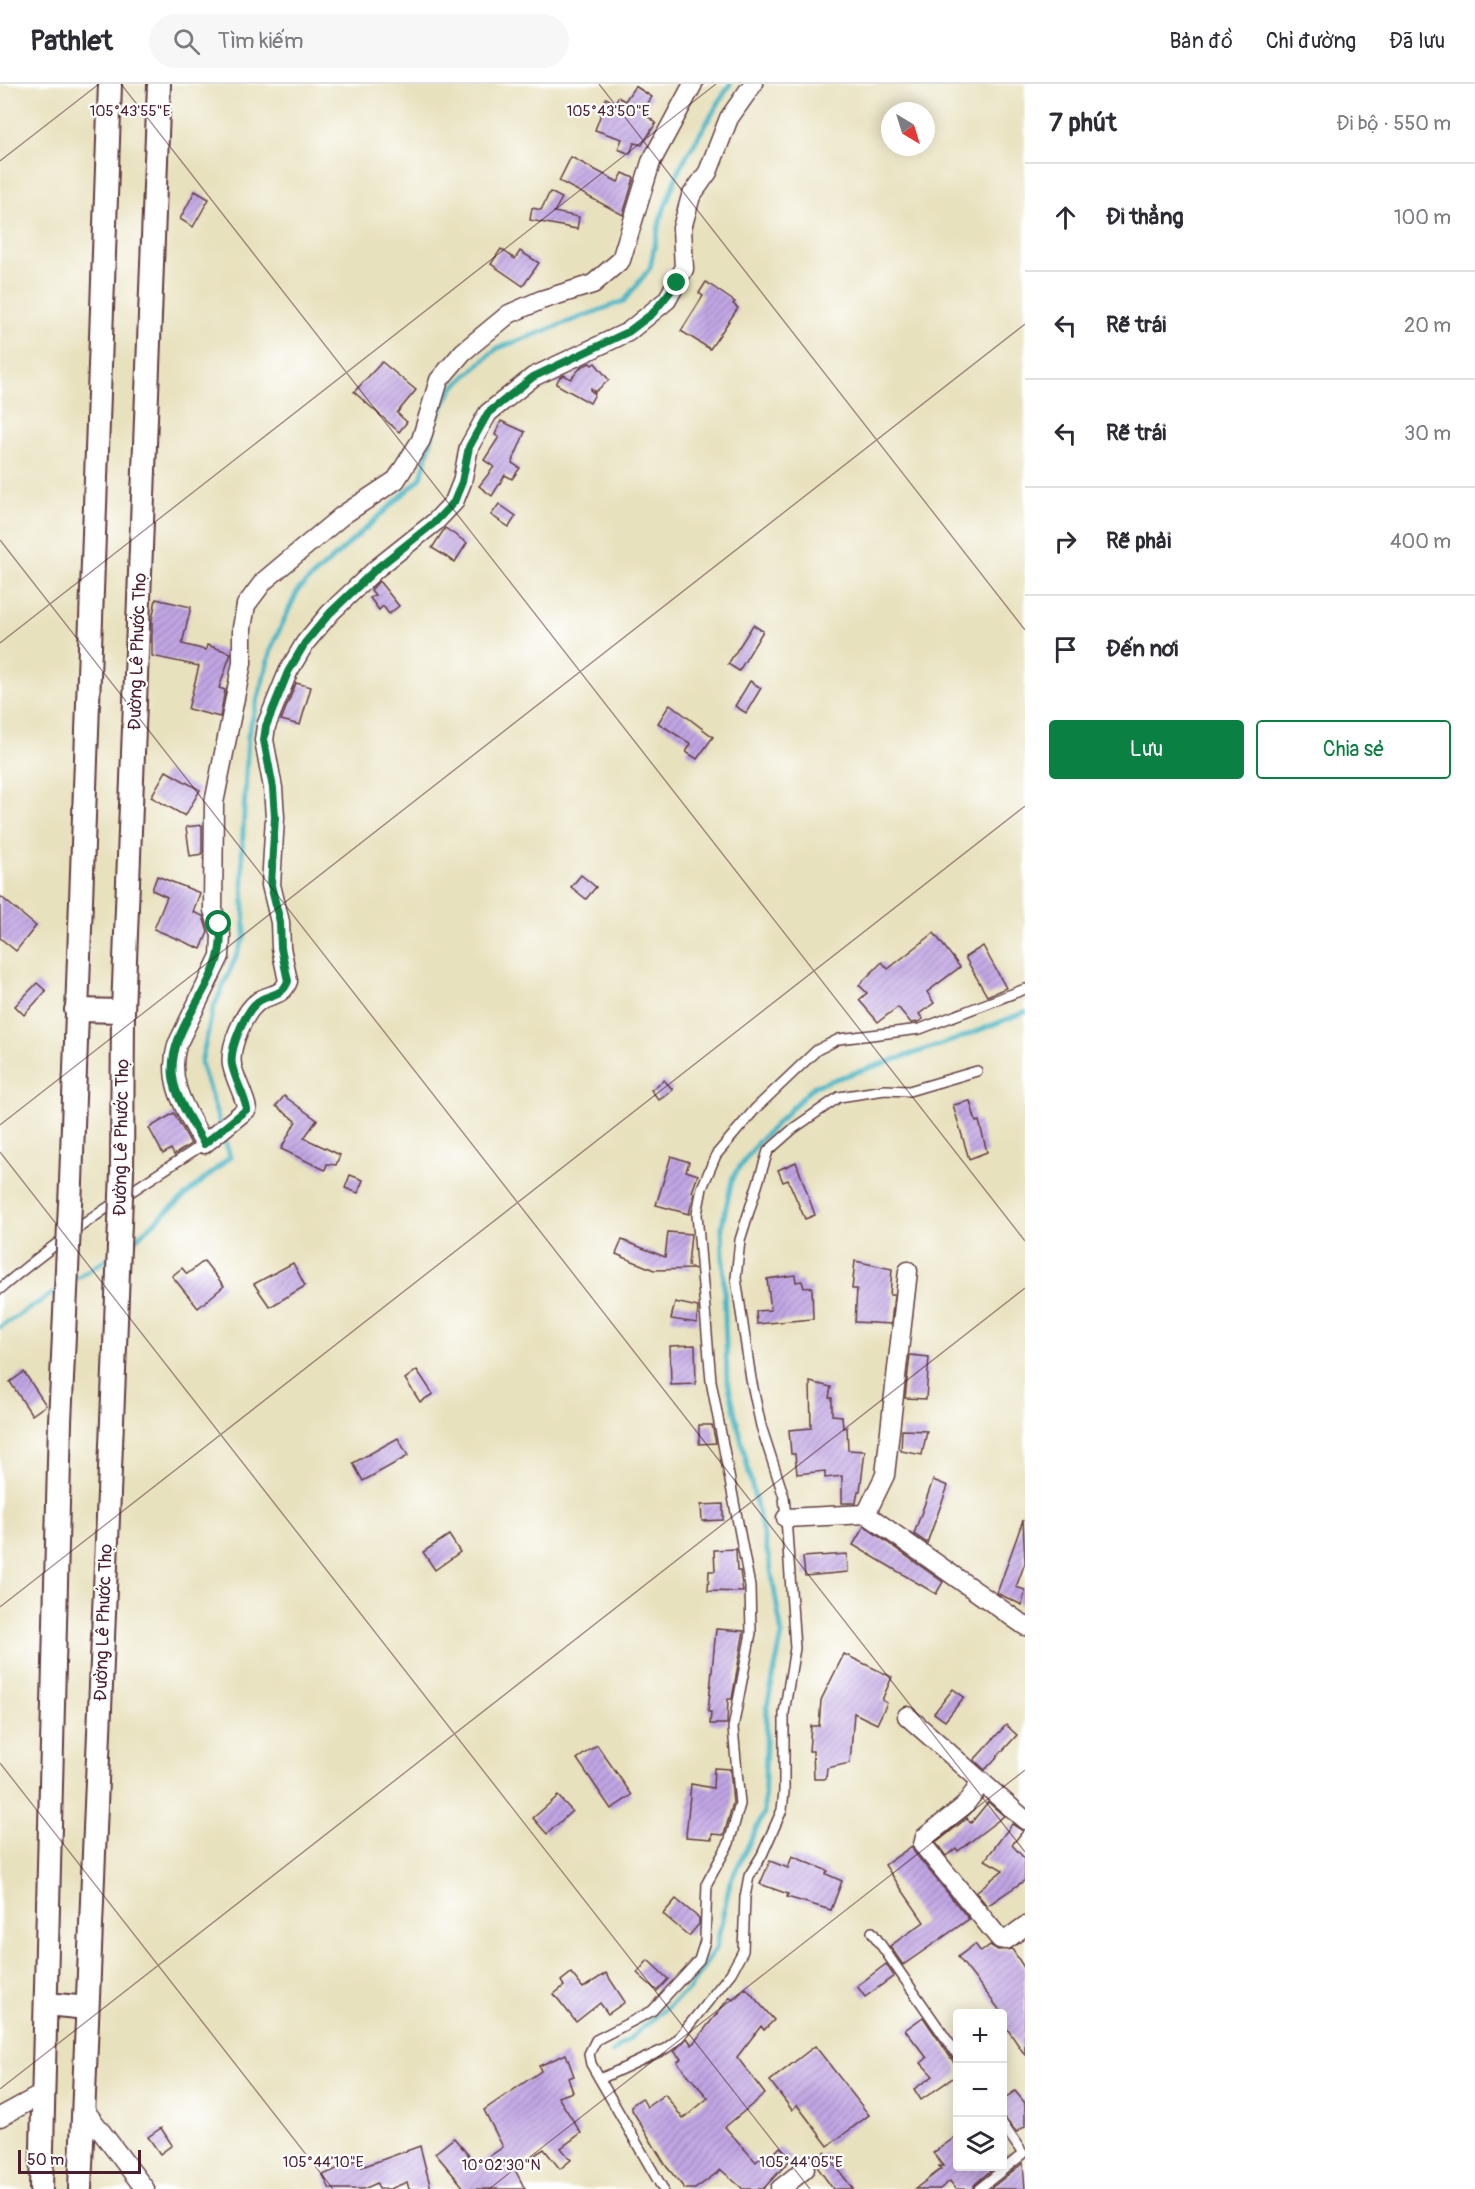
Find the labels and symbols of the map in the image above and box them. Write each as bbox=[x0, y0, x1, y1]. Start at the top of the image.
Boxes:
text: 105°43'55"E bbox=[89, 102, 171, 121]
text: 105°43'50"E bbox=[566, 102, 650, 121]
north arrow bbox=[881, 102, 935, 156]
route end bbox=[663, 269, 689, 295]
street label: Đường Lê Phước Thọ bbox=[123, 571, 152, 731]
route start bbox=[205, 910, 231, 936]
street label: Đường Lê Phước Thọ bbox=[109, 1058, 134, 1216]
street label: Đường Lê Phước Thọ bbox=[89, 1542, 118, 1702]
scale bar bbox=[18, 2147, 141, 2174]
text: 105°44'10"E bbox=[282, 2153, 364, 2172]
text: 105°44'05"E bbox=[759, 2153, 843, 2172]
text: 10°02'30"N bbox=[461, 2156, 541, 2175]

